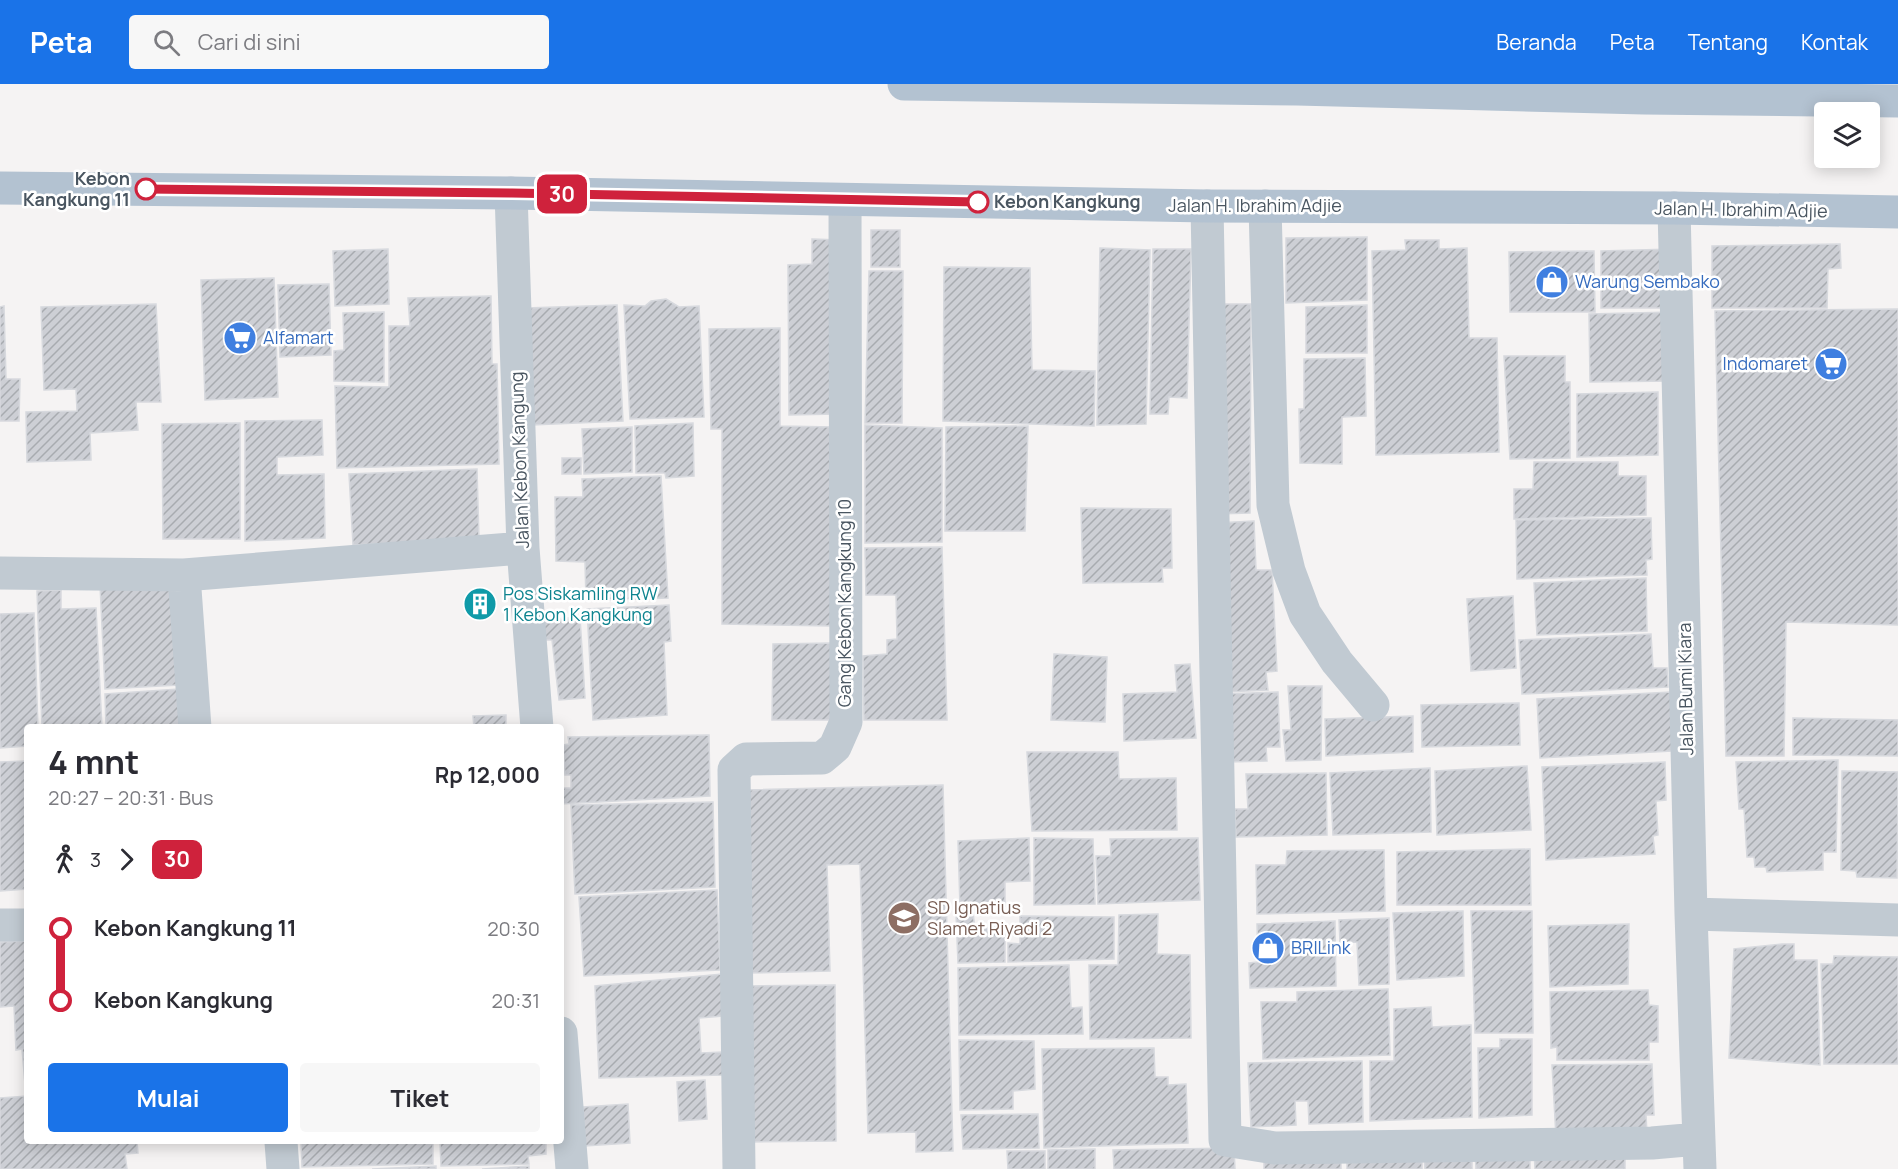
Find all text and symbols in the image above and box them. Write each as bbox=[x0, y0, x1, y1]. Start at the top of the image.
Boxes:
search box bbox=[129, 15, 549, 69]
text: Peta bbox=[30, 23, 93, 61]
icon: search bbox=[150, 26, 183, 59]
text: Cari di sini bbox=[198, 27, 301, 57]
text: Beranda bbox=[1496, 28, 1577, 56]
text: Peta bbox=[1610, 28, 1655, 56]
text: Tentang bbox=[1688, 28, 1768, 56]
text: Kontak bbox=[1801, 28, 1868, 56]
map controls bbox=[1814, 102, 1880, 168]
button: layers bbox=[1814, 102, 1880, 168]
place label: Kebon Kangkung 11 bbox=[23, 166, 130, 211]
line badge: 30 bbox=[535, 174, 589, 214]
marker: Kebon Kangkung 11 bbox=[135, 178, 157, 200]
text: 30 bbox=[549, 180, 575, 208]
place label: Kebon Kangkung bbox=[994, 189, 1141, 213]
marker: Kebon Kangkung bbox=[967, 191, 989, 213]
street label: Jalan H. Ibrahim Adjie bbox=[1168, 193, 1342, 217]
street label: Jalan H. Ibrahim Adjie bbox=[1654, 195, 1828, 223]
shop icon: Warung Sembako bbox=[1534, 264, 1570, 300]
place label: Warung Sembako bbox=[1575, 269, 1720, 293]
supermarket icon: Alfamart bbox=[222, 320, 258, 356]
place label: Alfamart bbox=[263, 325, 334, 349]
supermarket icon: Indomaret bbox=[1813, 346, 1849, 382]
place label: Indomaret bbox=[1723, 351, 1808, 375]
street label: Jalan Kebon Kangung bbox=[504, 371, 534, 549]
street label: Gang Kebon Kangkung 10 bbox=[832, 499, 856, 707]
place label: Pos Siskamling RW 1 Kebon Kangkung bbox=[503, 581, 658, 626]
building icon: Pos Siskamling RW 1 Kebon Kangkung bbox=[462, 586, 498, 622]
street label: Jalan Bumi Kiara bbox=[1672, 622, 1698, 756]
text: 4 mnt bbox=[48, 739, 139, 784]
text: Rp 12,000 bbox=[435, 760, 540, 790]
text: 20:27 – 20:31 · Bus bbox=[48, 784, 213, 811]
icon: walk bbox=[48, 843, 81, 876]
icon: forward bbox=[110, 843, 143, 876]
text: 30 bbox=[164, 845, 190, 873]
text: 3 bbox=[90, 846, 101, 873]
place label: SD Ignatius Slamet Riyadi 2 bbox=[927, 895, 1052, 940]
school or university icon: SD Ignatius Slamet Riyadi 2 bbox=[886, 900, 922, 936]
text: Kebon Kangkung 11 bbox=[94, 913, 297, 943]
text: 20:30 bbox=[487, 915, 540, 942]
shop icon: BRILink bbox=[1250, 930, 1286, 966]
place label: BRILink bbox=[1291, 935, 1352, 959]
text: Kebon Kangkung bbox=[94, 985, 273, 1015]
text: 20:31 bbox=[492, 987, 540, 1014]
button: Mulai bbox=[48, 1063, 288, 1132]
button: Tiket bbox=[300, 1063, 540, 1132]

